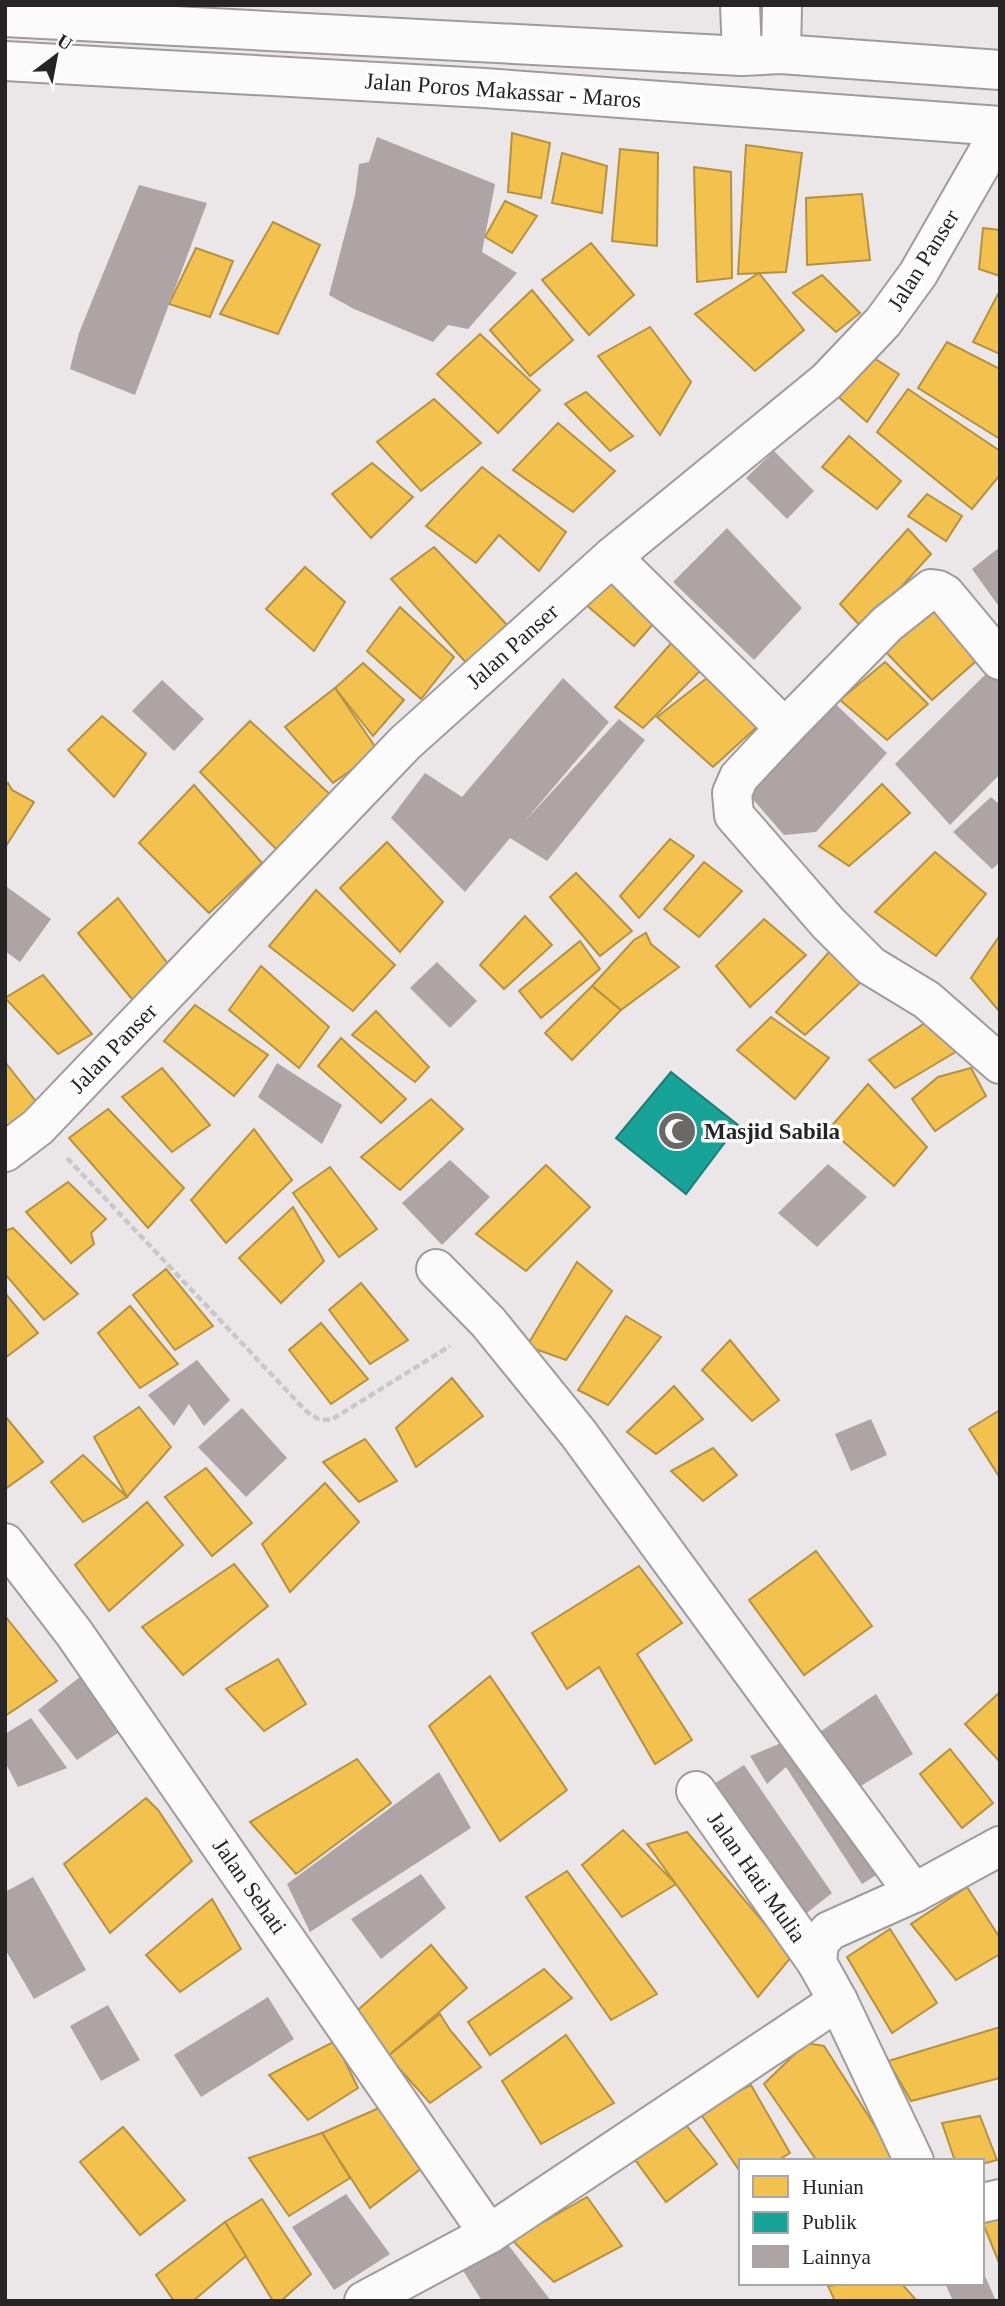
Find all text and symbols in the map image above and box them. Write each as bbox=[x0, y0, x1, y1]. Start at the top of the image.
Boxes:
north arrow bbox=[21, 21, 91, 91]
text: U bbox=[53, 29, 76, 55]
street label: Jalan Poros Makassar - Maros bbox=[364, 68, 642, 113]
street label: Jalan Panser bbox=[883, 205, 964, 315]
street label: Jalan Panser bbox=[461, 599, 563, 694]
street label: Jalan Panser bbox=[65, 998, 162, 1098]
mosque icon: Masjid Sabila bbox=[656, 1110, 698, 1152]
place label: Masjid Sabila bbox=[704, 1119, 841, 1144]
street label: Jalan Hati Mulia bbox=[702, 1807, 811, 1947]
street label: Jalan Sehati bbox=[208, 1834, 292, 1939]
legend bbox=[739, 2159, 984, 2285]
text: Hunian bbox=[802, 2175, 864, 2199]
text: Publik bbox=[802, 2210, 857, 2234]
text: Lainnya bbox=[802, 2245, 871, 2269]

